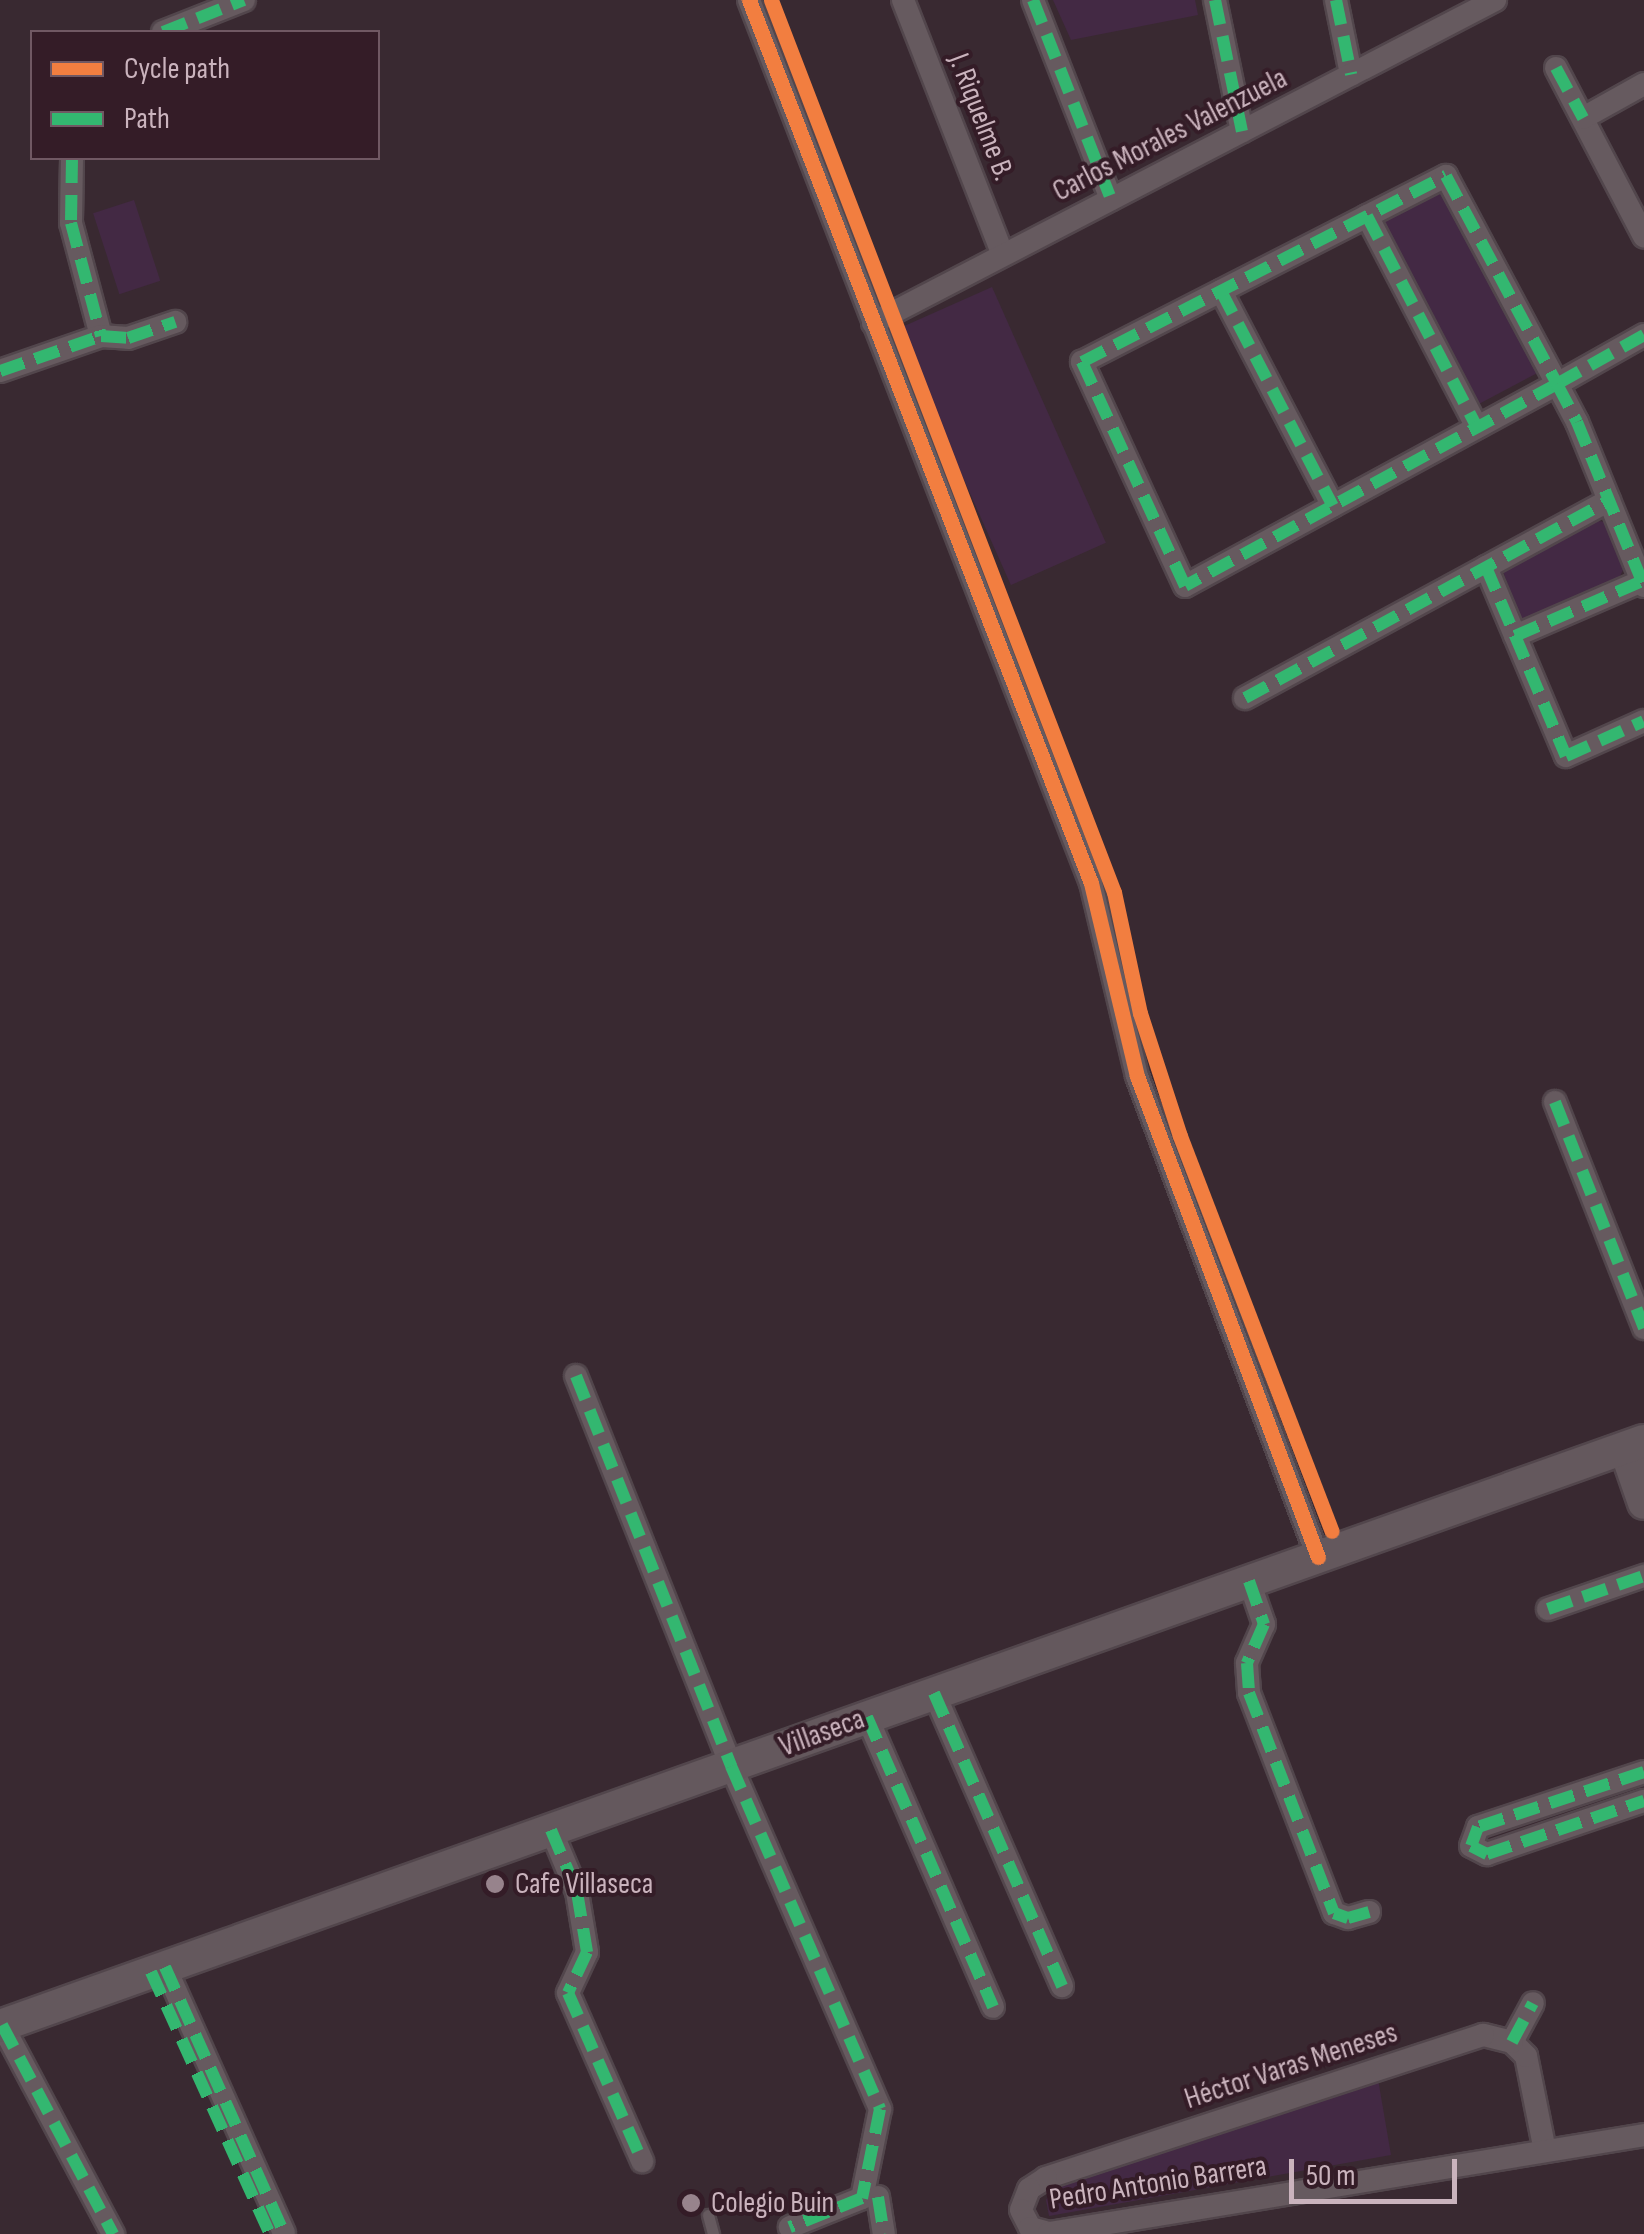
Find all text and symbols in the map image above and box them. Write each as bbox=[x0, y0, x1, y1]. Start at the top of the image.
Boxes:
legend bbox=[30, 30, 380, 160]
street label: J. Riquelme B. bbox=[940, 48, 1022, 186]
text: Cycle path bbox=[124, 51, 230, 87]
street label: Carlos Morales Valenzuela bbox=[1047, 60, 1293, 210]
text: Path bbox=[124, 101, 170, 137]
street label: Villaseca bbox=[775, 1701, 869, 1765]
place label: Cafe Villaseca bbox=[515, 1866, 653, 1902]
marker: Cafe Villaseca bbox=[484, 1873, 506, 1895]
street label: Héctor Varas Meneses bbox=[1180, 2015, 1402, 2117]
scale bar bbox=[1294, 2139, 1462, 2201]
street label: Pedro Antonio Barrera bbox=[1047, 2148, 1269, 2218]
text: 50 m bbox=[1306, 2158, 1355, 2194]
place label: Colegio Buin bbox=[711, 2185, 834, 2221]
marker: Colegio Buin bbox=[680, 2192, 702, 2214]

